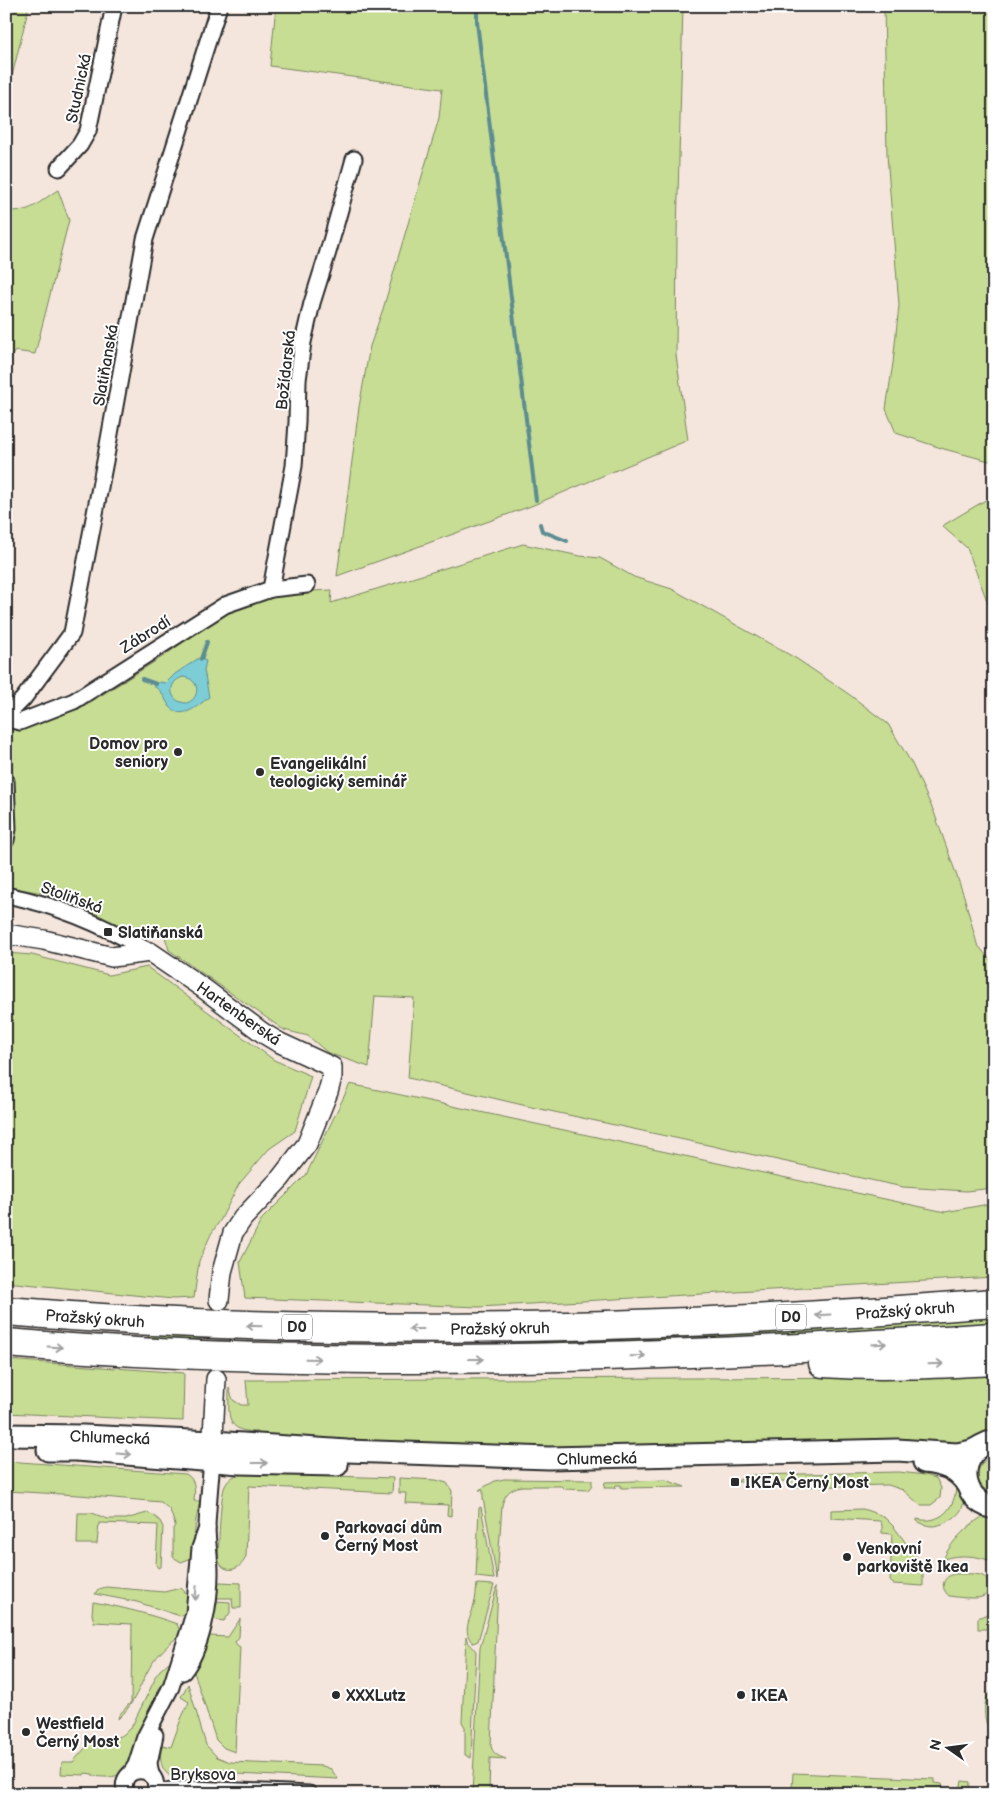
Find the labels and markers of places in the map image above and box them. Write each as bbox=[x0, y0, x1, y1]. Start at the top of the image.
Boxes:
place label: Domov pro seniory bbox=[89, 735, 169, 772]
marker: Domov pro seniory bbox=[172, 746, 184, 758]
place label: Evangelikální teologický seminář bbox=[269, 755, 407, 792]
marker: Evangelikální teologický seminář bbox=[254, 766, 266, 778]
place label: Slatiňanská bbox=[118, 924, 203, 943]
marker: Slatiňanská bbox=[102, 926, 114, 938]
place label: IKEA Černý Most bbox=[745, 1471, 870, 1493]
marker: IKEA Černý Most bbox=[729, 1476, 741, 1488]
place label: Parkovací dům Černý Most bbox=[335, 1518, 442, 1556]
marker: Parkovací dům Černý Most bbox=[319, 1530, 331, 1542]
place label: Venkovní parkoviště Ikea bbox=[857, 1540, 969, 1577]
marker: Venkovní parkoviště Ikea bbox=[841, 1551, 853, 1563]
place label: XXXLutz bbox=[346, 1687, 406, 1706]
place label: IKEA bbox=[751, 1687, 788, 1706]
marker: XXXLutz bbox=[330, 1689, 342, 1701]
marker: IKEA bbox=[735, 1689, 747, 1701]
place label: Westfield Černý Most bbox=[36, 1715, 120, 1752]
marker: Westfield Černý Most bbox=[20, 1726, 32, 1738]

